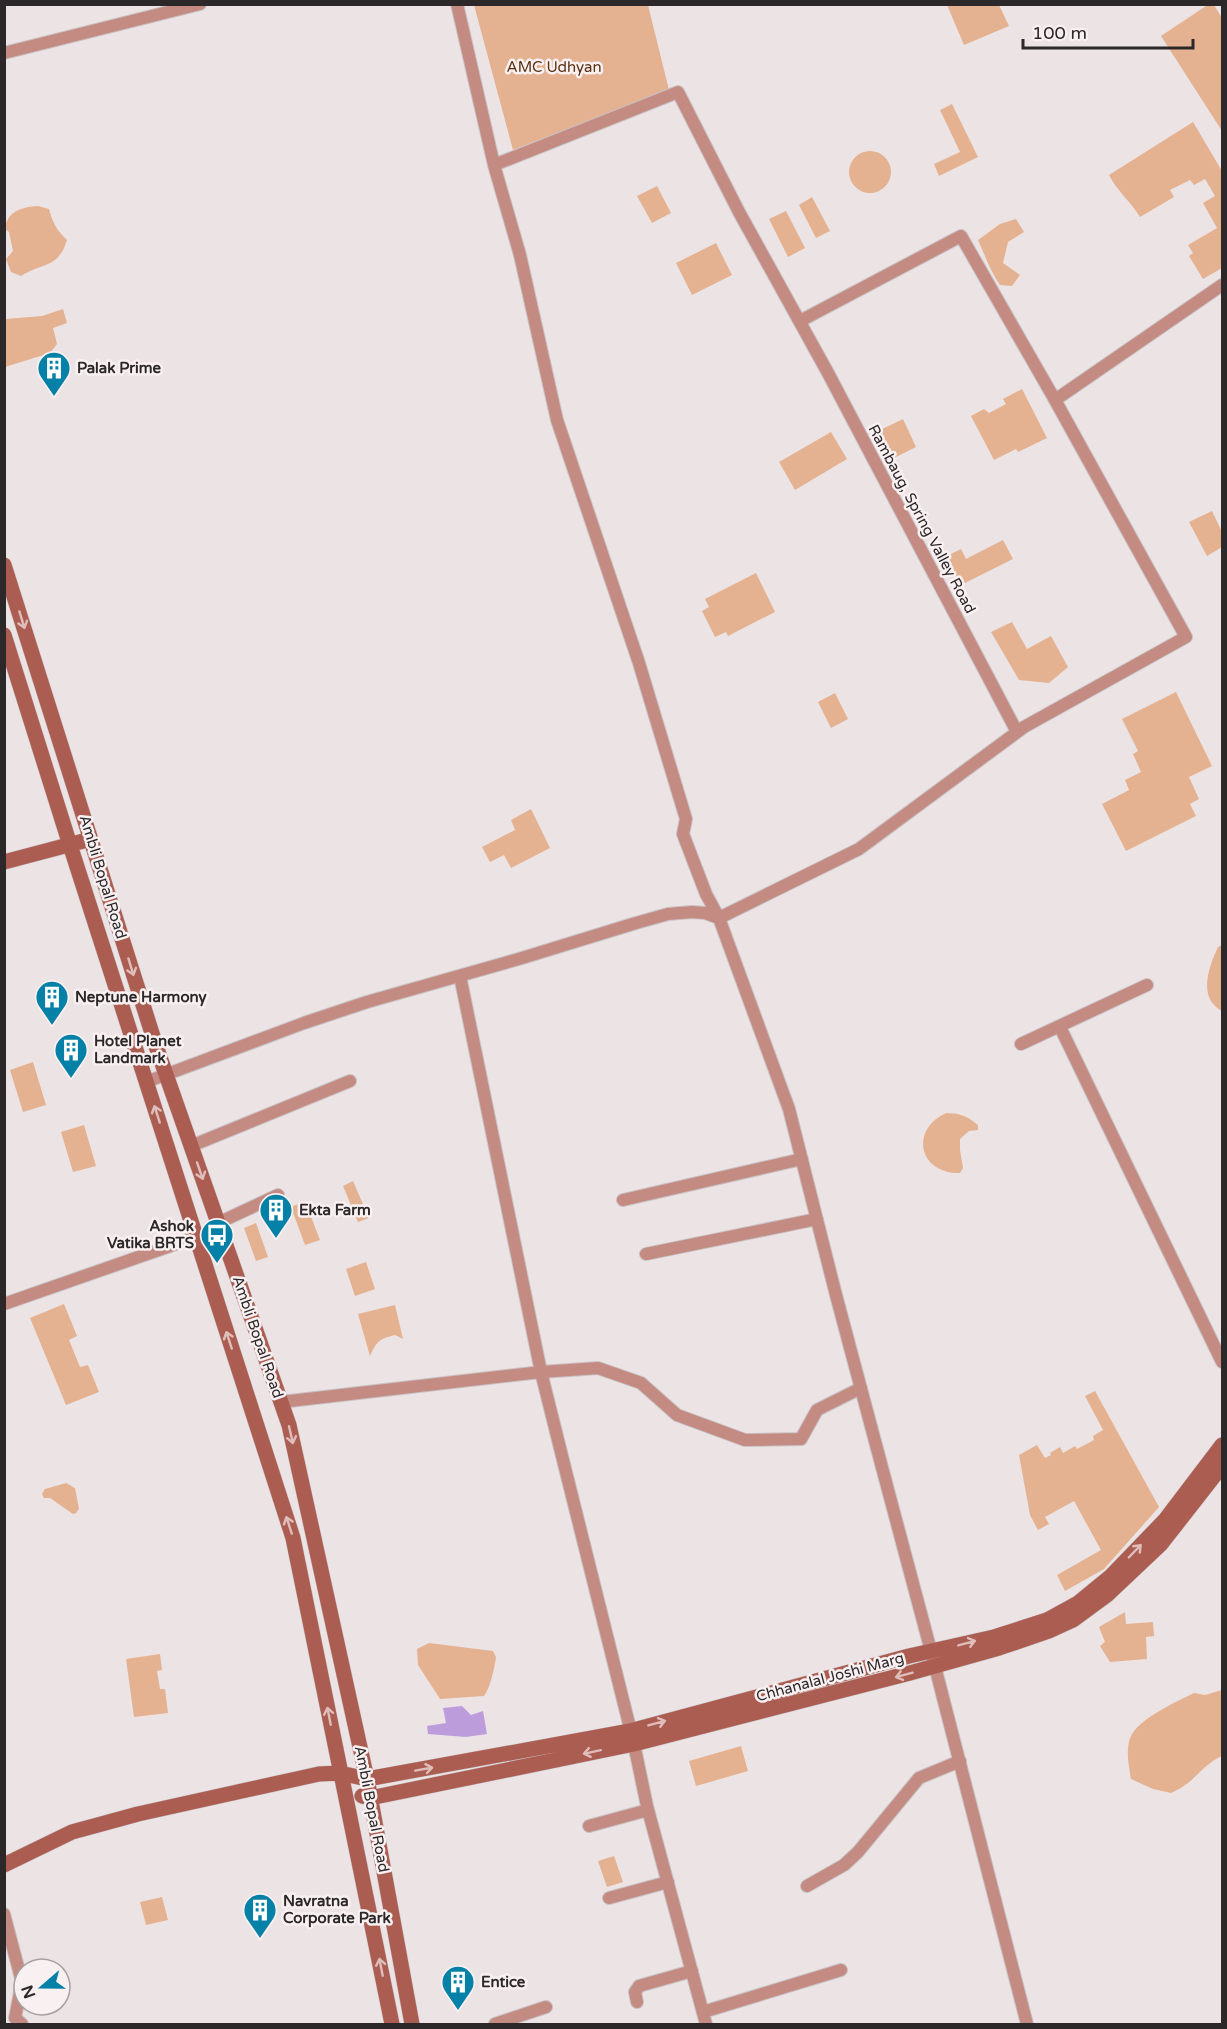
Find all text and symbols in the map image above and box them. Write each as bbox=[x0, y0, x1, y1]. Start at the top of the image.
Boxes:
scale bar bbox=[1023, 12, 1192, 50]
text: 100 m bbox=[1032, 22, 1087, 44]
park label: AMC Udhyan bbox=[506, 58, 602, 76]
building icon: Palak Prime bbox=[36, 350, 72, 397]
place label: Palak Prime bbox=[77, 359, 162, 377]
street label: Rambaug, Spring Valley Road bbox=[864, 422, 980, 616]
one-way arrow bbox=[17, 610, 28, 629]
street label: Ambli Bopal Road bbox=[76, 813, 130, 941]
one-way arrow bbox=[126, 957, 137, 976]
building icon: Neptune Harmony bbox=[34, 979, 70, 1026]
place label: Neptune Harmony bbox=[75, 988, 207, 1007]
building icon: Hotel Planet Landmark bbox=[53, 1032, 89, 1079]
place label: Hotel Planet Landmark bbox=[94, 1032, 182, 1067]
one-way arrow bbox=[150, 1105, 161, 1124]
one-way arrow bbox=[195, 1162, 206, 1180]
building icon: Ekta Farm bbox=[258, 1192, 294, 1239]
place label: Ekta Farm bbox=[299, 1201, 371, 1219]
place label: Ashok Vatika BRTS bbox=[107, 1217, 194, 1252]
bus stop icon: Ashok Vatika BRTS bbox=[199, 1217, 235, 1264]
street label: Ambli Bopal Road bbox=[229, 1273, 287, 1401]
one-way arrow bbox=[223, 1331, 234, 1350]
one-way arrow bbox=[286, 1425, 297, 1444]
one-way arrow bbox=[283, 1516, 294, 1535]
one-way arrow bbox=[1127, 1544, 1142, 1559]
one-way arrow bbox=[958, 1636, 977, 1648]
street label: Chhanalal Joshi Marg bbox=[754, 1649, 906, 1705]
one-way arrow bbox=[894, 1669, 913, 1681]
one-way arrow bbox=[323, 1707, 334, 1726]
one-way arrow bbox=[647, 1717, 666, 1729]
street label: Ambli Bopal Road bbox=[351, 1744, 393, 1874]
one-way arrow bbox=[583, 1747, 602, 1758]
one-way arrow bbox=[414, 1763, 434, 1774]
building icon: Navratna Corporate Park bbox=[242, 1892, 278, 1939]
place label: Navratna Corporate Park bbox=[283, 1892, 391, 1928]
north arrow bbox=[12, 1957, 72, 2017]
one-way arrow bbox=[375, 1958, 386, 1977]
building icon: Entice bbox=[440, 1964, 476, 2011]
place label: Entice bbox=[481, 1973, 526, 1991]
text: N bbox=[17, 1982, 40, 2001]

